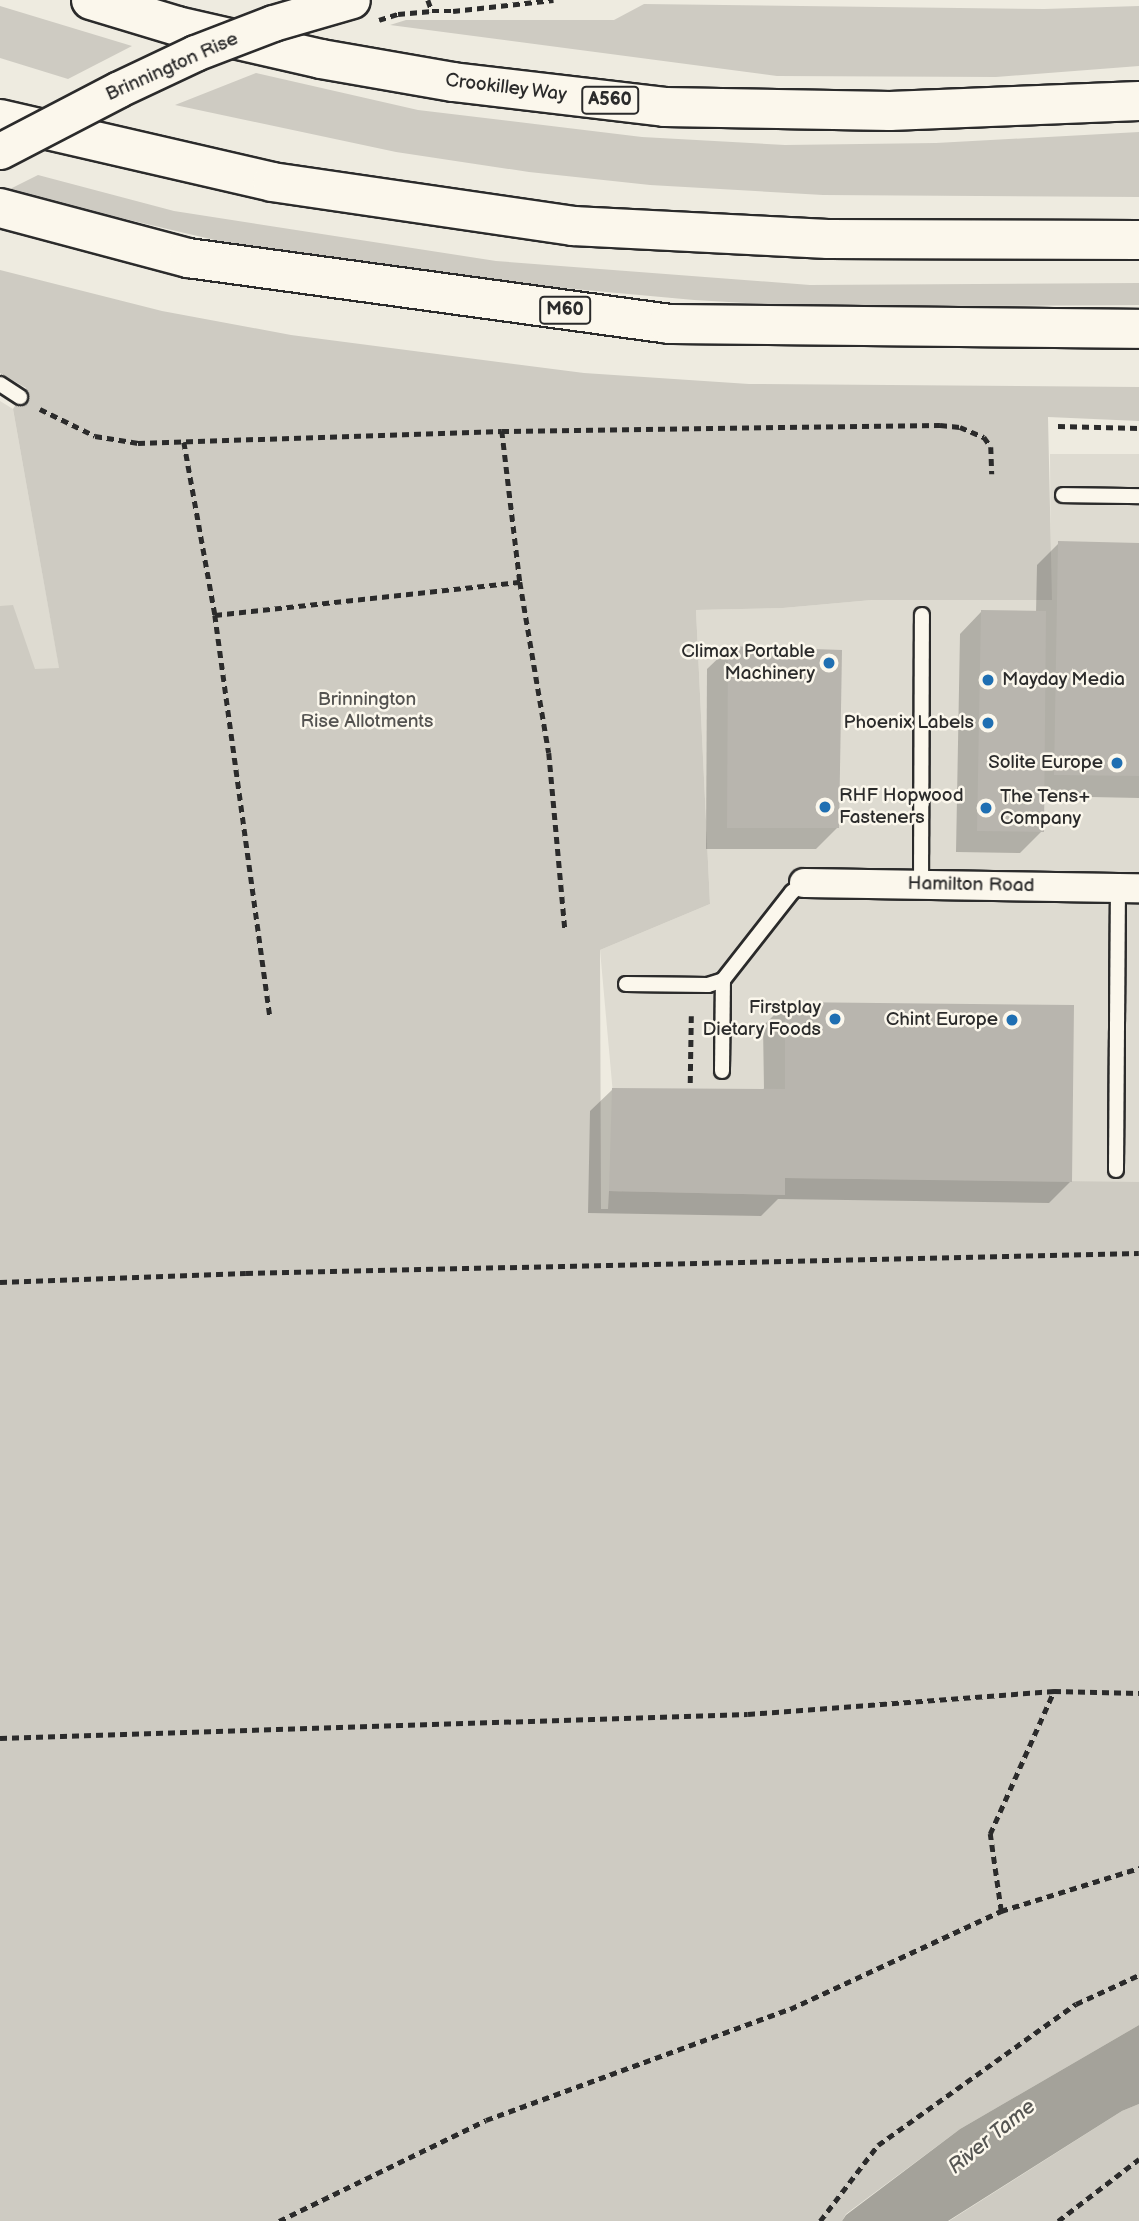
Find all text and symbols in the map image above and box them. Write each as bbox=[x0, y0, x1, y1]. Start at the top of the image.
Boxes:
street label: Brinnington Rise bbox=[102, 28, 242, 106]
street label: Crookilley Way bbox=[443, 69, 569, 107]
road number: A560 bbox=[580, 86, 640, 114]
road number: M60 bbox=[539, 296, 591, 324]
place label: Climax Portable Machinery bbox=[681, 641, 815, 685]
marker: Climax Portable Machinery bbox=[821, 655, 837, 671]
place label: Mayday Media bbox=[1002, 669, 1126, 691]
marker: Mayday Media bbox=[980, 672, 996, 688]
park label: Brinnington Rise Allotments bbox=[301, 689, 433, 733]
place label: Phoenix Labels bbox=[844, 712, 974, 734]
marker: Phoenix Labels bbox=[980, 715, 996, 731]
place label: Solite Europe bbox=[988, 752, 1103, 774]
marker: Solite Europe bbox=[1109, 755, 1125, 771]
place label: RHF Hopwood Fasteners bbox=[839, 785, 964, 829]
place label: The Tens+ Company bbox=[1000, 786, 1091, 830]
marker: RHF Hopwood Fasteners bbox=[817, 799, 833, 815]
marker: The Tens+ Company bbox=[978, 800, 994, 816]
street label: Hamilton Road bbox=[907, 872, 1035, 898]
place label: Firstplay Dietary Foods bbox=[701, 997, 821, 1041]
place label: Chint Europe bbox=[886, 1009, 998, 1031]
marker: Firstplay Dietary Foods bbox=[827, 1011, 843, 1027]
marker: Chint Europe bbox=[1004, 1012, 1020, 1028]
water label: River Tame bbox=[943, 2094, 1041, 2180]

